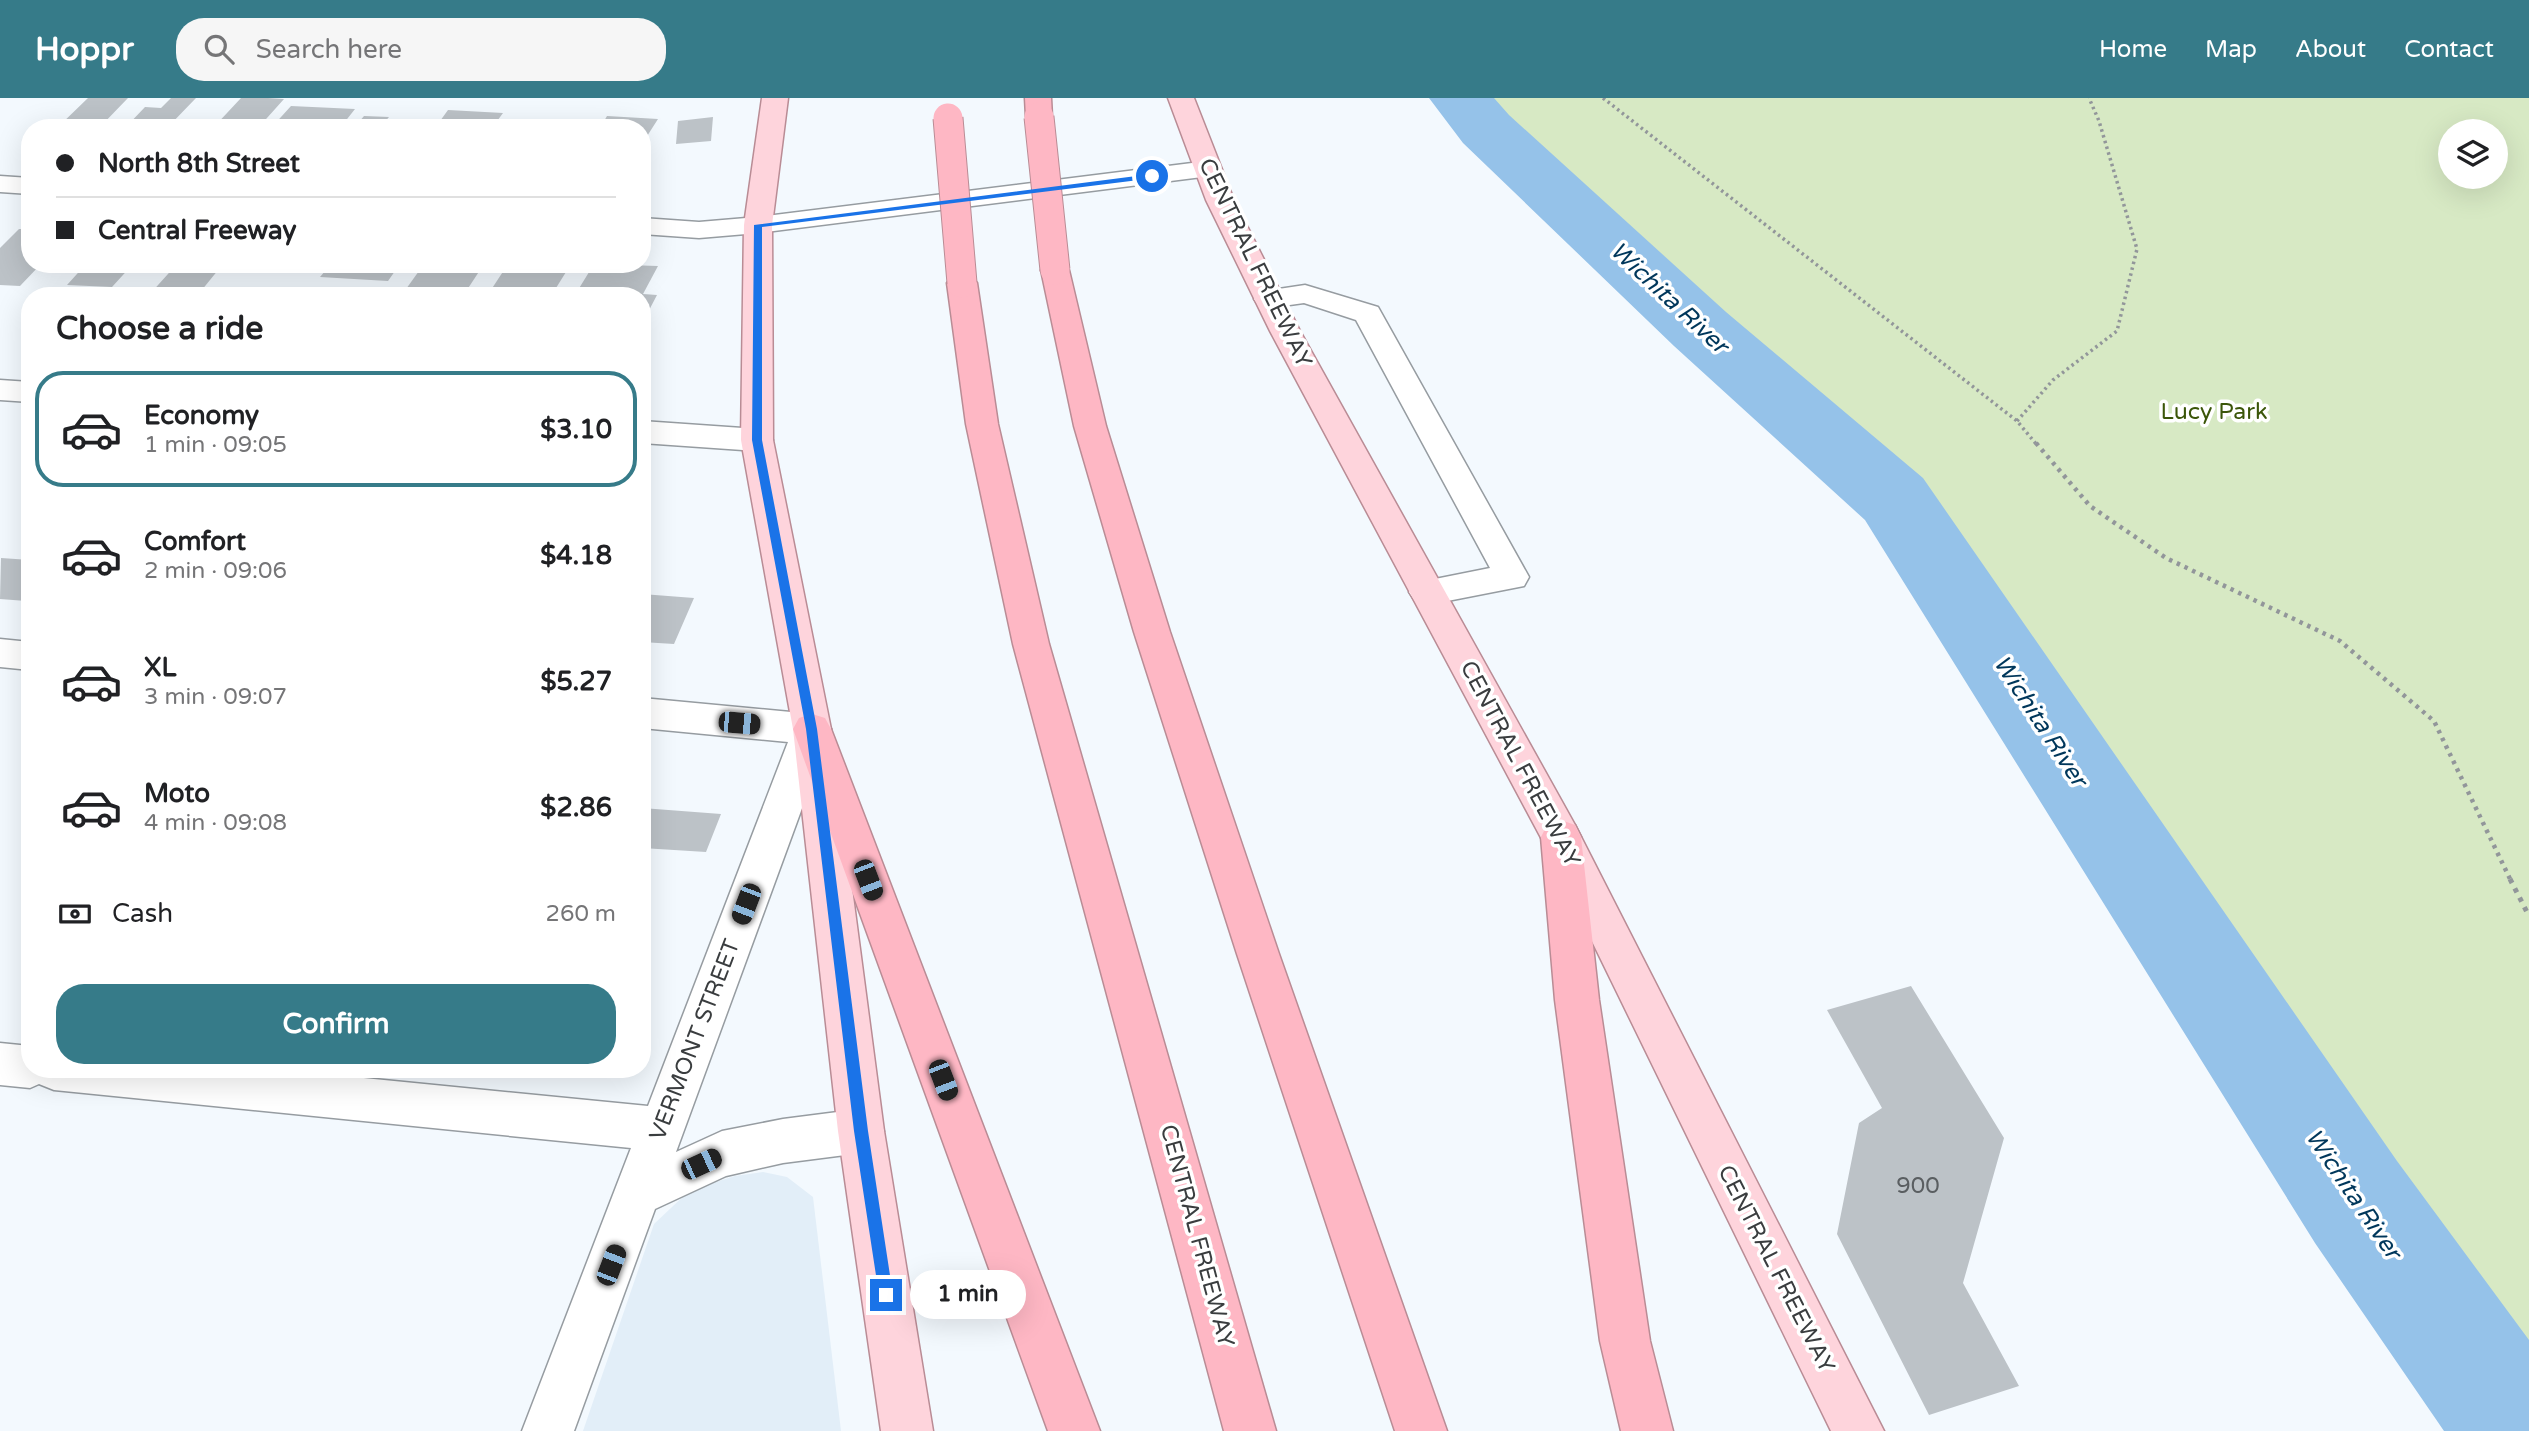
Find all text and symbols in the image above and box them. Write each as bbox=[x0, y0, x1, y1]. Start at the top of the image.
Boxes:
search box bbox=[176, 18, 666, 81]
text: Hoppr bbox=[35, 30, 134, 69]
icon: search bbox=[200, 30, 238, 68]
text: Search here bbox=[256, 34, 402, 65]
text: Home bbox=[2099, 35, 2167, 64]
text: Map bbox=[2205, 35, 2257, 64]
text: About bbox=[2295, 35, 2366, 64]
text: Contact bbox=[2404, 35, 2494, 64]
map controls bbox=[2438, 119, 2508, 189]
button: layers bbox=[2438, 119, 2508, 189]
text: North 8th Street bbox=[98, 148, 300, 179]
street label: CENTRAL FREEWAY bbox=[1192, 154, 1318, 372]
route start bbox=[1136, 160, 1168, 192]
text: Central Freeway bbox=[98, 215, 296, 246]
water label: Wichita River bbox=[1604, 236, 1736, 362]
text: Choose a ride bbox=[56, 310, 263, 348]
icon: car bbox=[60, 398, 123, 461]
park label: Lucy Park bbox=[2161, 398, 2267, 426]
text: Economy bbox=[144, 400, 259, 431]
text: $3.10 bbox=[540, 414, 612, 445]
text: 1 min · 09:05 bbox=[144, 431, 287, 459]
icon: car bbox=[60, 524, 123, 587]
text: Comfort bbox=[144, 526, 246, 557]
text: $4.18 bbox=[540, 540, 612, 571]
text: 2 min · 09:06 bbox=[144, 557, 287, 585]
icon: car bbox=[60, 650, 123, 713]
water label: Wichita River bbox=[1987, 650, 2095, 794]
text: XL bbox=[144, 652, 176, 683]
street label: CENTRAL FREEWAY bbox=[1454, 656, 1586, 872]
text: $5.27 bbox=[540, 666, 612, 697]
text: 3 min · 09:07 bbox=[144, 683, 287, 711]
car bbox=[718, 711, 761, 735]
icon: car bbox=[60, 776, 123, 839]
text: Moto bbox=[144, 778, 210, 809]
text: $2.86 bbox=[540, 792, 612, 823]
text: 4 min · 09:08 bbox=[144, 809, 287, 837]
car bbox=[851, 857, 886, 903]
car bbox=[729, 881, 764, 927]
icon: cash bbox=[56, 895, 94, 933]
text: Cash bbox=[112, 898, 173, 929]
text: 260 m bbox=[546, 900, 616, 928]
street label: VERMONT STREET bbox=[644, 935, 746, 1145]
button: Confirm bbox=[56, 984, 616, 1064]
car bbox=[926, 1057, 961, 1103]
street label: CENTRAL FREEWAY bbox=[1154, 1122, 1240, 1351]
water label: Wichita River bbox=[2299, 1123, 2409, 1267]
car bbox=[678, 1146, 725, 1182]
street label: CENTRAL FREEWAY bbox=[1711, 1160, 1841, 1378]
house number: 900 bbox=[1896, 1172, 1940, 1200]
car bbox=[594, 1242, 629, 1288]
callout: 1 min bbox=[910, 1270, 1026, 1320]
route end bbox=[870, 1279, 902, 1311]
text: 1 min bbox=[937, 1280, 999, 1308]

